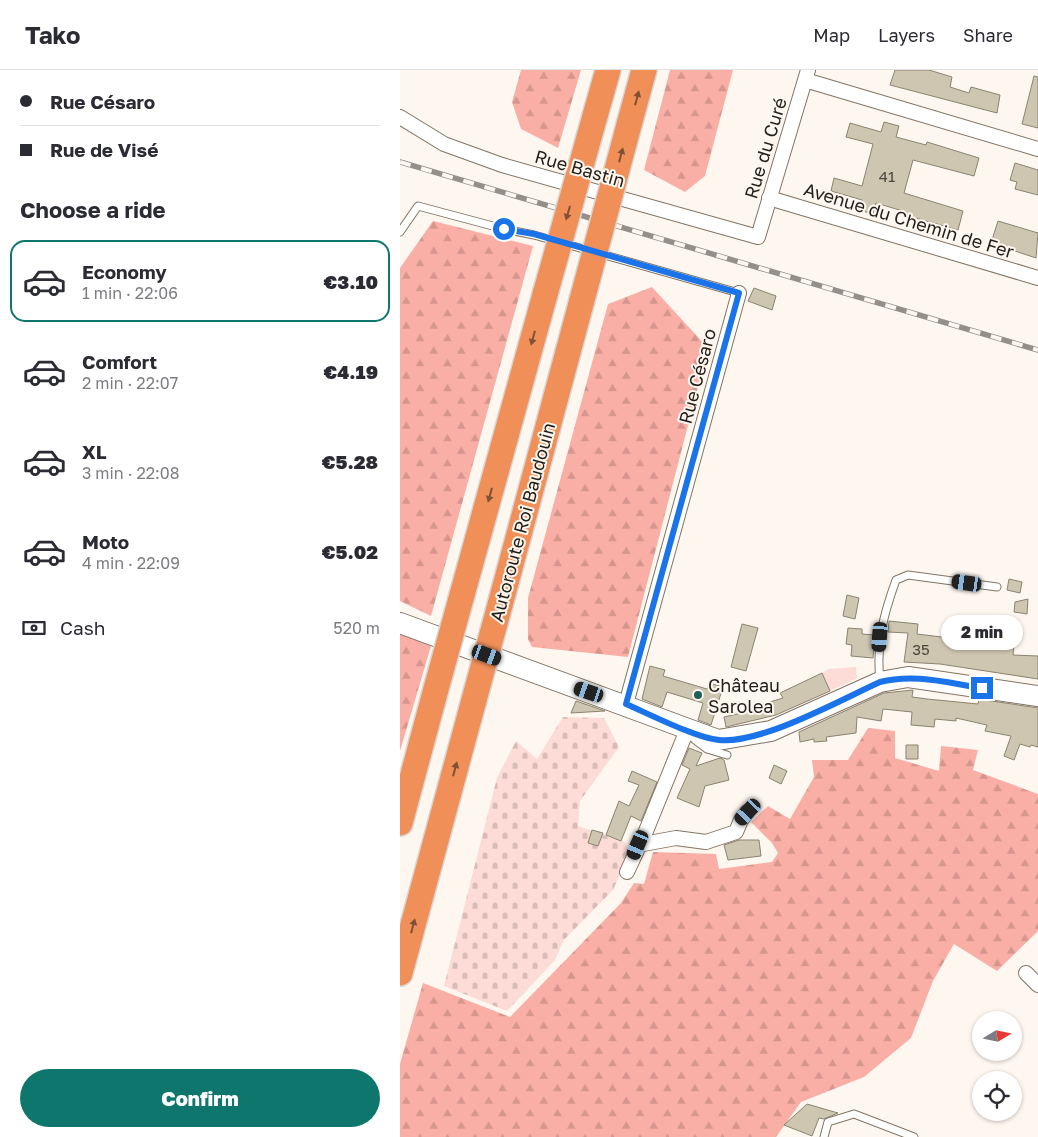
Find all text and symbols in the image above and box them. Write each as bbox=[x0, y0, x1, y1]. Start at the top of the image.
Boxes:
text: Tako bbox=[25, 20, 80, 49]
text: Map bbox=[813, 24, 850, 46]
text: Layers bbox=[878, 24, 935, 46]
text: Share bbox=[963, 24, 1013, 46]
text: Rue Césaro bbox=[50, 90, 155, 113]
one-way arrow bbox=[633, 90, 641, 105]
street label: Rue du Curé bbox=[739, 95, 791, 201]
text: Rue de Visé bbox=[50, 138, 158, 161]
street label: Rue Bastin bbox=[532, 145, 628, 191]
one-way arrow bbox=[618, 148, 626, 163]
house number: 41 bbox=[879, 167, 895, 185]
street label: Avenue du Chemin de Fer bbox=[801, 178, 1017, 262]
text: Choose a ride bbox=[20, 196, 166, 223]
one-way arrow bbox=[564, 206, 572, 221]
route start bbox=[493, 218, 515, 240]
icon: car bbox=[22, 259, 67, 304]
text: Economy bbox=[82, 260, 167, 283]
text: €3.10 bbox=[324, 270, 378, 293]
text: 1 min · 22:06 bbox=[82, 283, 178, 303]
street label: Rue Césaro bbox=[674, 326, 720, 426]
one-way arrow bbox=[529, 331, 537, 346]
icon: car bbox=[22, 349, 67, 394]
text: Comfort bbox=[82, 350, 157, 373]
text: €4.19 bbox=[324, 360, 378, 383]
text: 2 min · 22:07 bbox=[82, 373, 178, 393]
street label: Autoroute Roi Baudouin bbox=[485, 420, 559, 624]
icon: car bbox=[22, 439, 67, 484]
text: XL bbox=[82, 440, 107, 463]
text: €5.28 bbox=[322, 450, 378, 473]
text: 3 min · 22:08 bbox=[82, 463, 180, 483]
one-way arrow bbox=[485, 487, 493, 502]
icon: car bbox=[22, 529, 67, 574]
text: Moto bbox=[82, 530, 129, 553]
text: €5.02 bbox=[322, 540, 378, 563]
text: 4 min · 22:09 bbox=[82, 553, 180, 573]
car bbox=[951, 573, 982, 593]
icon: cash bbox=[20, 614, 48, 642]
text: Cash bbox=[60, 616, 105, 639]
callout: 2 min bbox=[941, 616, 1023, 650]
text: 520 m bbox=[333, 618, 380, 638]
car bbox=[871, 622, 888, 652]
text: 2 min bbox=[961, 622, 1003, 642]
house number: 35 bbox=[912, 640, 930, 658]
car bbox=[470, 643, 503, 667]
place label: Château Sarolea bbox=[708, 674, 780, 717]
route end bbox=[971, 677, 993, 699]
car bbox=[572, 680, 605, 704]
marker: Château Sarolea bbox=[692, 689, 704, 701]
one-way arrow bbox=[452, 762, 460, 777]
car bbox=[732, 796, 763, 828]
car bbox=[625, 828, 650, 862]
one-way arrow bbox=[409, 919, 417, 934]
north arrow bbox=[972, 1011, 1022, 1061]
map controls bbox=[972, 1011, 1022, 1121]
button: Confirm bbox=[20, 1069, 380, 1127]
button: locate bbox=[972, 1071, 1022, 1121]

